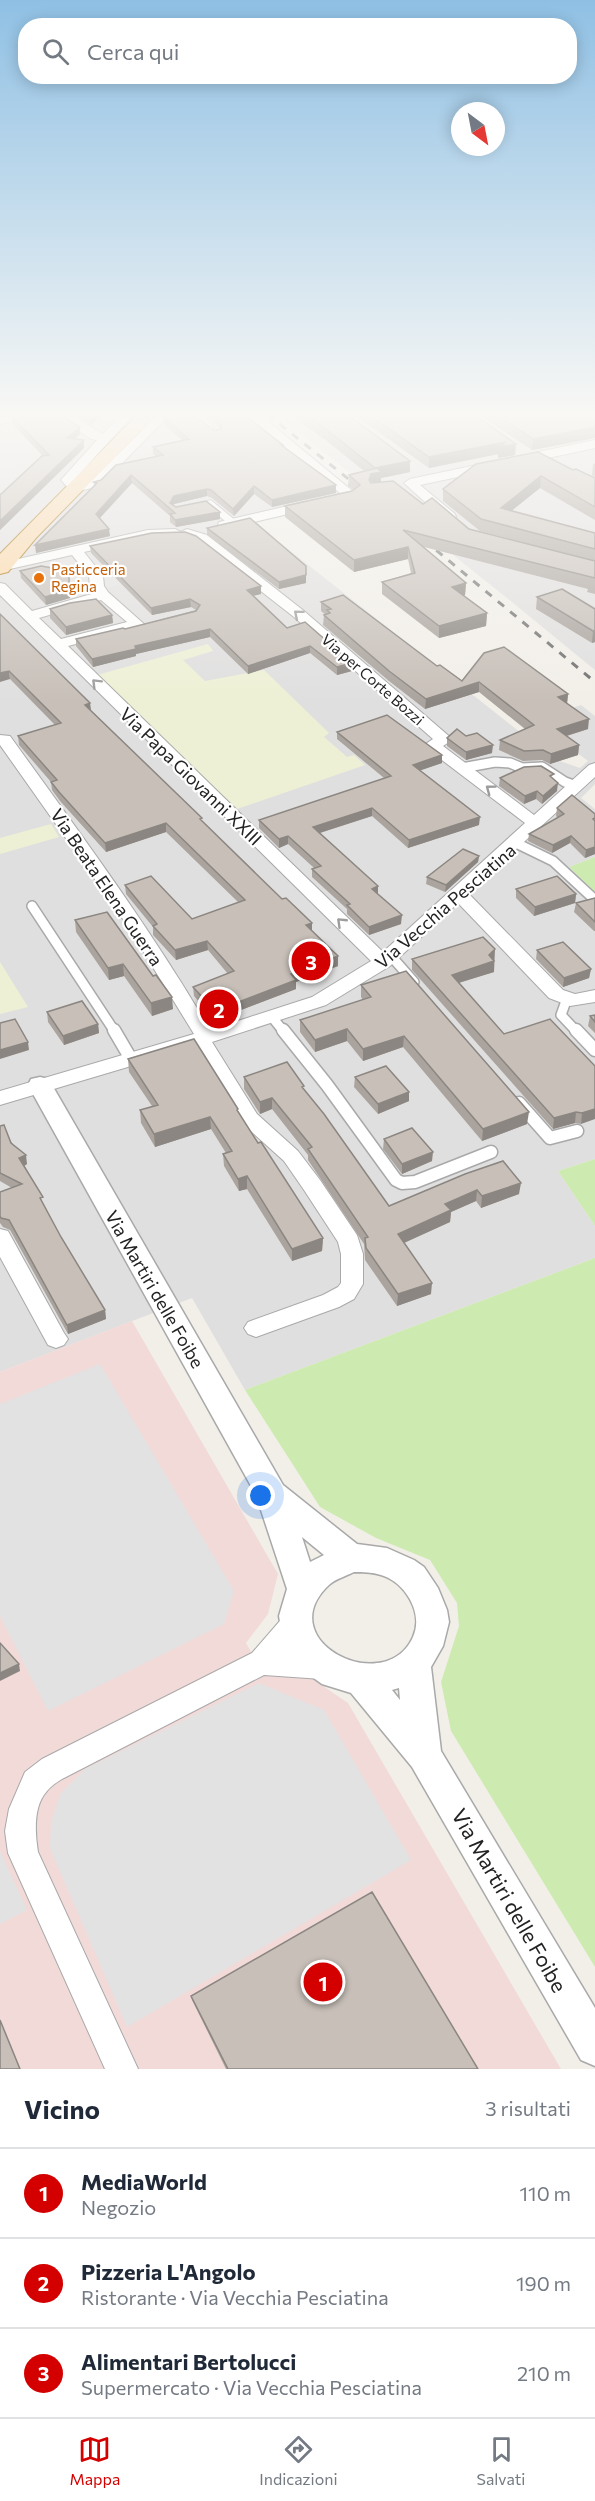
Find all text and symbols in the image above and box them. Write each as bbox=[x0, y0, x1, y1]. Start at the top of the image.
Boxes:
search box bbox=[18, 18, 577, 84]
icon: search bbox=[39, 35, 72, 68]
text: Cerca qui bbox=[87, 38, 179, 65]
north arrow bbox=[451, 102, 505, 156]
place label: Pasticceria Regina bbox=[51, 560, 126, 595]
marker: Pasticceria Regina bbox=[32, 571, 46, 585]
one-way arrow bbox=[293, 610, 304, 621]
street label: Via per Corte Bozzi bbox=[318, 630, 428, 728]
one-way arrow bbox=[93, 679, 104, 690]
street label: Via Papa Giovanni XXIII bbox=[115, 702, 267, 850]
one-way arrow bbox=[485, 785, 496, 796]
street label: Via Beata Elena Guerra bbox=[46, 804, 168, 970]
street label: Via Vecchia Pesciatina bbox=[370, 839, 520, 973]
one-way arrow bbox=[338, 918, 349, 929]
pin: 3 bbox=[292, 938, 330, 984]
pin: 2 bbox=[200, 986, 238, 1032]
street label: Via Martiri delle Foibe bbox=[101, 1206, 209, 1372]
your location bbox=[246, 1481, 275, 1510]
street label: Via Martiri delle Foibe bbox=[447, 1804, 573, 1996]
pin: 1 bbox=[304, 1960, 342, 2004]
text: Vicino bbox=[24, 2093, 100, 2124]
text: 3 risultati bbox=[485, 2096, 571, 2120]
text: MediaWorld bbox=[81, 2168, 207, 2195]
text: 1 bbox=[39, 2181, 48, 2205]
text: 110 m bbox=[520, 2181, 571, 2205]
text: Negozio bbox=[81, 2195, 156, 2219]
text: Pizzeria L'Angolo bbox=[81, 2258, 256, 2285]
text: 2 bbox=[38, 2271, 49, 2295]
text: 190 m bbox=[516, 2271, 571, 2295]
text: Ristorante · Via Vecchia Pesciatina bbox=[81, 2285, 389, 2309]
text: Alimentari Bertolucci bbox=[81, 2348, 296, 2375]
text: 3 bbox=[38, 2361, 49, 2385]
text: 210 m bbox=[517, 2361, 571, 2385]
text: Supermercato · Via Vecchia Pesciatina bbox=[81, 2375, 422, 2399]
tab: Mappa bbox=[70, 2433, 120, 2488]
tab: Indicazioni bbox=[259, 2433, 338, 2488]
tab: Salvati bbox=[477, 2433, 525, 2488]

